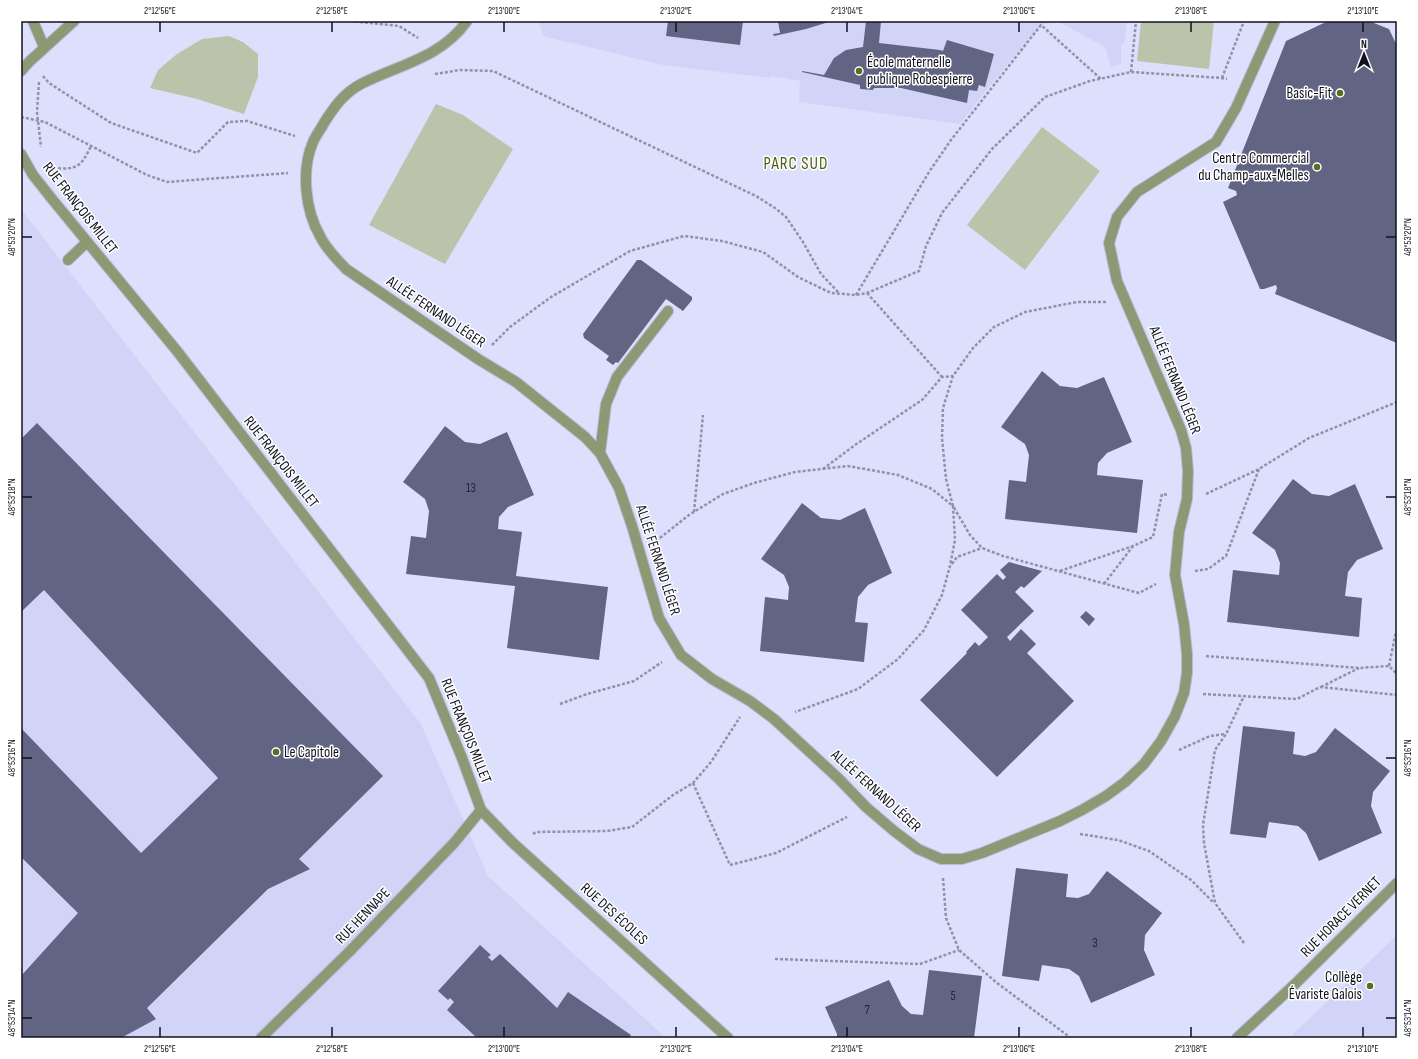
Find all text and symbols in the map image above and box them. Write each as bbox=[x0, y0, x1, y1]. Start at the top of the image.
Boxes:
text: 2°12'56"E bbox=[144, 5, 176, 17]
text: 2°12'58"E bbox=[316, 5, 348, 17]
text: 2°13'00"E bbox=[488, 5, 520, 17]
text: 2°13'02"E bbox=[660, 5, 692, 17]
text: 2°13'04"E bbox=[831, 5, 863, 17]
text: 2°13'06"E bbox=[1003, 5, 1035, 17]
text: 2°13'08"E bbox=[1175, 5, 1207, 17]
text: 2°13'10"E bbox=[1347, 5, 1379, 17]
north arrow bbox=[1344, 34, 1384, 74]
text: N bbox=[1361, 38, 1367, 51]
place label: École maternelle publique Robespierre bbox=[867, 53, 973, 89]
marker: École maternelle publique Robespierre bbox=[854, 66, 864, 76]
place label: Basic-Fit bbox=[1287, 84, 1332, 103]
marker: Basic-Fit bbox=[1335, 88, 1345, 98]
place label: Centre Commercial du Champ-aux-Melles bbox=[1198, 149, 1309, 185]
district label: PARC SUD bbox=[764, 154, 828, 174]
street label: RUE FRANÇOIS MILLET bbox=[38, 158, 122, 258]
marker: Centre Commercial du Champ-aux-Melles bbox=[1312, 162, 1322, 172]
text: 48°53'20"N bbox=[6, 218, 18, 256]
text: 48°53'20"N bbox=[1402, 218, 1414, 256]
street label: ALLÉE FERNAND LÉGER bbox=[382, 271, 489, 352]
street label: ALLÉE FERNAND LÉGER bbox=[1144, 322, 1205, 437]
street label: RUE FRANÇOIS MILLET bbox=[239, 412, 323, 512]
text: 48°53'18"N bbox=[6, 479, 18, 515]
text: 48°53'18"N bbox=[1402, 479, 1414, 515]
house number: 13 bbox=[466, 480, 476, 496]
street label: ALLÉE FERNAND LÉGER bbox=[631, 501, 685, 618]
street label: RUE FRANÇOIS MILLET bbox=[436, 676, 496, 786]
text: 48°53'16"N bbox=[6, 739, 18, 777]
text: 48°53'16"N bbox=[1402, 739, 1414, 777]
place label: Le Capitole bbox=[284, 743, 339, 762]
street label: ALLÉE FERNAND LÉGER bbox=[826, 745, 925, 837]
marker: Le Capitole bbox=[271, 747, 281, 757]
street label: RUE HORACE VERNET bbox=[1297, 873, 1385, 961]
street label: RUE DES ÉCOLES bbox=[576, 879, 652, 949]
street label: RUE HENNAPE bbox=[332, 884, 394, 948]
house number: 3 bbox=[1092, 935, 1098, 951]
place label: Collège Évariste Galois bbox=[1289, 968, 1362, 1004]
marker: Collège Évariste Galois bbox=[1365, 981, 1375, 991]
house number: 5 bbox=[950, 988, 956, 1004]
text: 48°53'14"N bbox=[6, 1000, 18, 1036]
text: 48°53'14"N bbox=[1402, 1000, 1414, 1036]
house number: 7 bbox=[864, 1002, 870, 1018]
text: 2°12'56"E bbox=[144, 1043, 176, 1055]
text: 2°12'58"E bbox=[316, 1043, 348, 1055]
text: 2°13'00"E bbox=[488, 1043, 520, 1055]
text: 2°13'02"E bbox=[660, 1043, 692, 1055]
text: 2°13'04"E bbox=[831, 1043, 863, 1055]
text: 2°13'06"E bbox=[1003, 1043, 1035, 1055]
text: 2°13'08"E bbox=[1175, 1043, 1207, 1055]
text: 2°13'10"E bbox=[1347, 1043, 1379, 1055]

